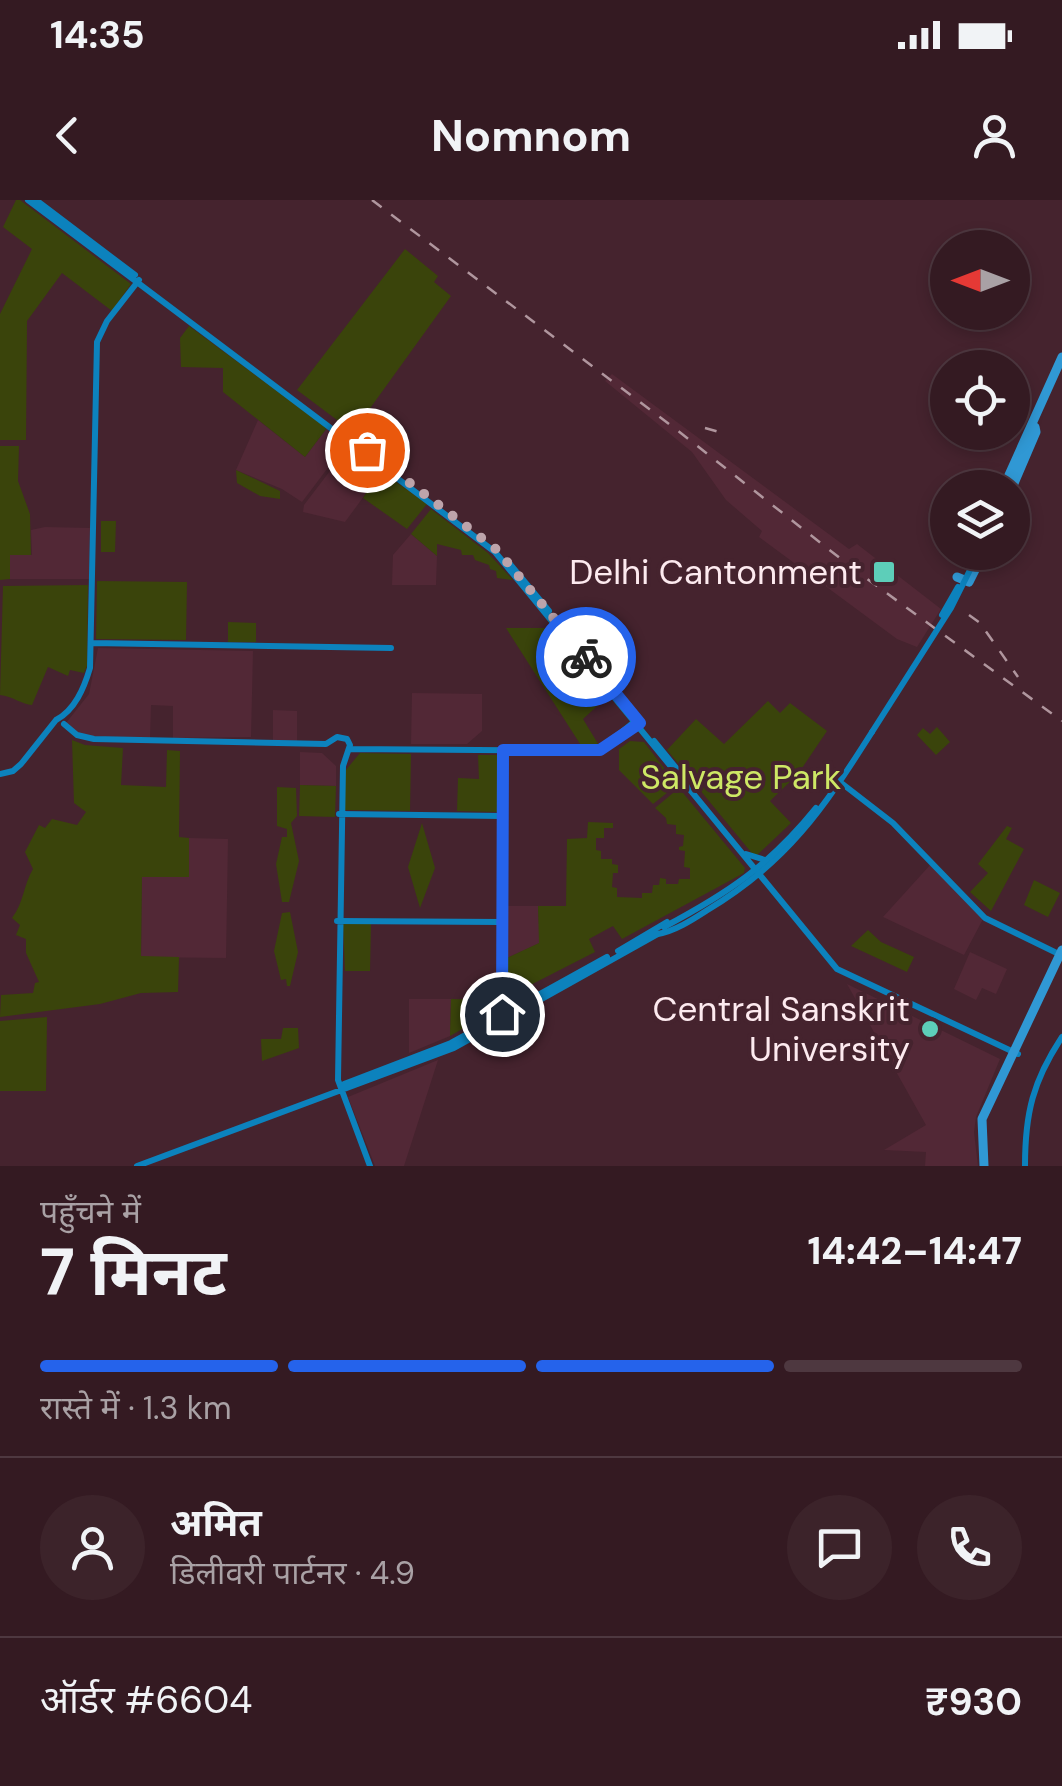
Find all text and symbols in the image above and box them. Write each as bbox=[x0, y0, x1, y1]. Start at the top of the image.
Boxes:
text: 14:35 bbox=[50, 10, 145, 60]
text: Nomnom bbox=[431, 106, 631, 165]
icon: back bbox=[40, 108, 95, 163]
icon: person bbox=[967, 108, 1022, 163]
north arrow bbox=[930, 230, 1030, 330]
map controls bbox=[930, 230, 1030, 570]
button: locate bbox=[930, 350, 1030, 450]
pin bbox=[325, 408, 410, 493]
icon: bag bbox=[340, 423, 395, 478]
button: layers bbox=[930, 470, 1030, 570]
place label: Delhi Cantonment bbox=[569, 549, 862, 595]
marker: Delhi Cantonment bbox=[871, 559, 897, 585]
courier bbox=[536, 607, 636, 707]
icon: bike bbox=[559, 630, 614, 685]
park label: Salvage Park bbox=[641, 754, 842, 800]
pin bbox=[460, 972, 545, 1057]
place label: Central Sanskrit University bbox=[652, 986, 910, 1072]
icon: home bbox=[475, 987, 530, 1042]
marker: Central Sanskrit University bbox=[919, 1018, 941, 1040]
text: पहुँचने में bbox=[40, 1191, 141, 1233]
text: 14:42–14:47 bbox=[807, 1226, 1022, 1276]
text: 7 मिनट bbox=[40, 1231, 227, 1315]
text: रास्ते में · 1.3 km bbox=[40, 1387, 231, 1429]
button: person bbox=[40, 1495, 145, 1600]
button: chat bbox=[787, 1495, 892, 1600]
button: phone bbox=[917, 1495, 1022, 1600]
text: अमित bbox=[170, 1498, 262, 1548]
text: डिलीवरी पार्टनर · 4.9 bbox=[170, 1552, 415, 1594]
text: ऑर्डर #6604 bbox=[40, 1675, 252, 1725]
text: ₹930 bbox=[925, 1677, 1022, 1727]

